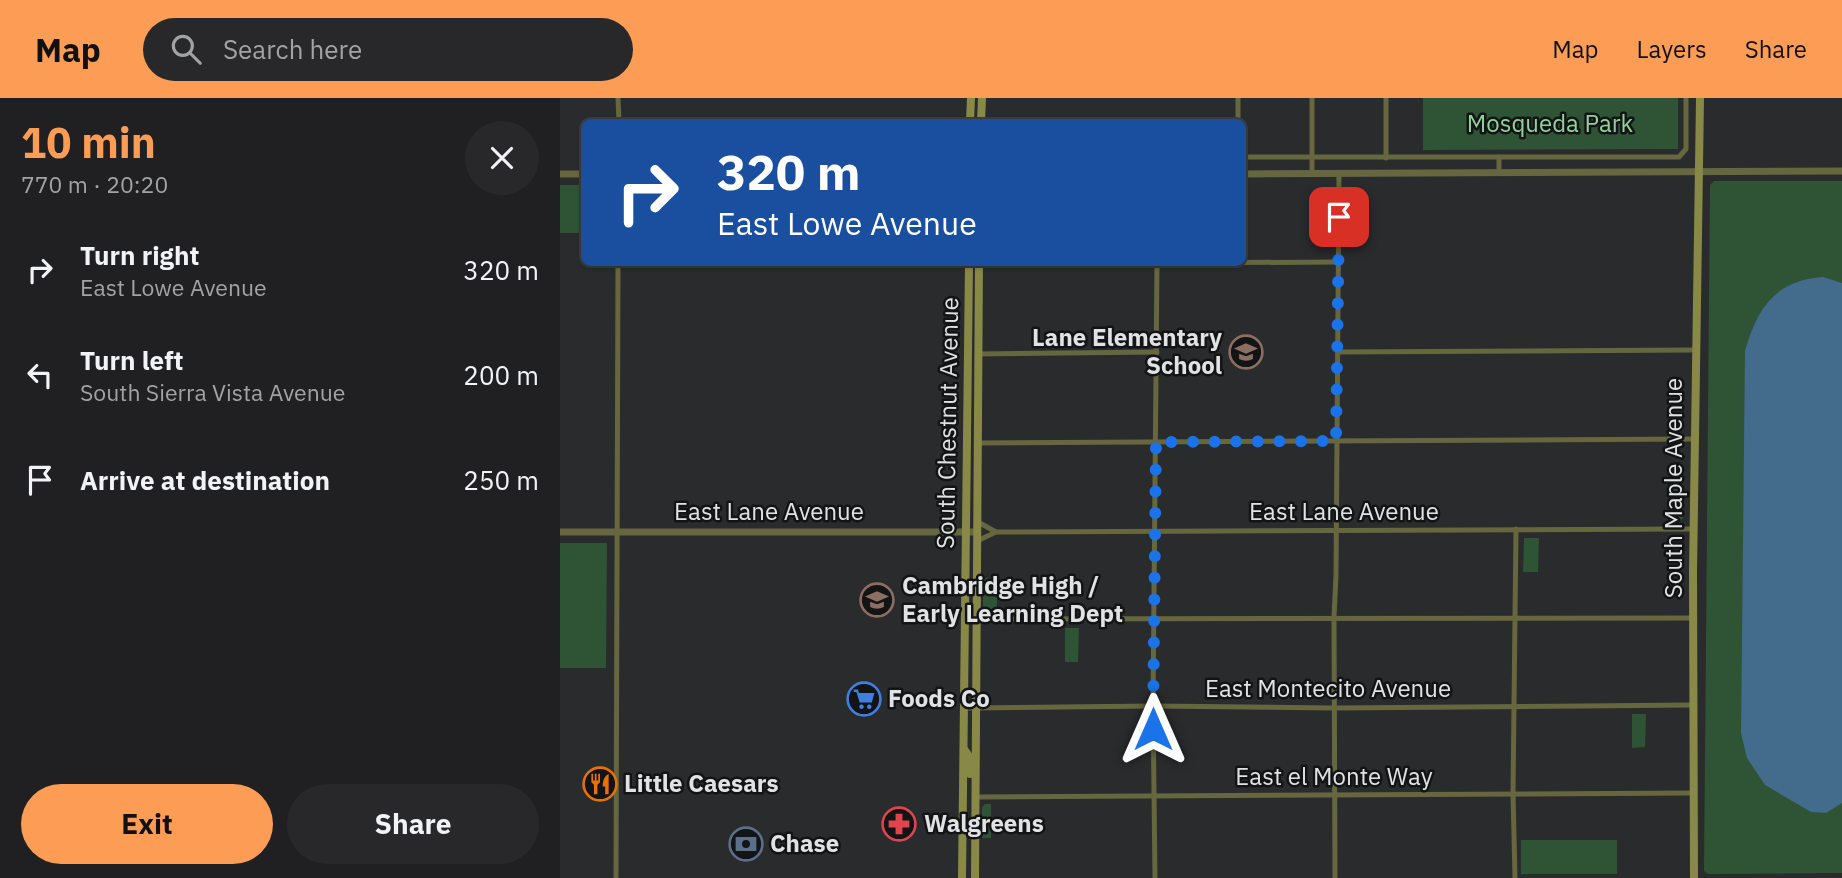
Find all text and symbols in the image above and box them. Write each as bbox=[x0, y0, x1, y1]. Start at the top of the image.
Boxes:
search box bbox=[143, 18, 633, 81]
text: Map bbox=[35, 28, 101, 71]
icon: search bbox=[167, 30, 205, 68]
text: Search here bbox=[223, 32, 362, 66]
text: Map bbox=[1552, 33, 1599, 65]
text: Layers bbox=[1637, 33, 1707, 65]
text: Share bbox=[1745, 33, 1807, 65]
park label: Mosqueda Park bbox=[1467, 107, 1634, 139]
text: 10 min bbox=[21, 115, 156, 170]
button: close bbox=[465, 121, 539, 195]
text: 320 m bbox=[717, 140, 861, 203]
icon: right bbox=[602, 147, 693, 238]
text: 770 m · 20:20 bbox=[21, 169, 168, 199]
pin bbox=[1309, 187, 1369, 247]
icon: arrive bbox=[1320, 198, 1358, 236]
text: East Lowe Avenue bbox=[717, 202, 977, 244]
text: Turn right bbox=[80, 238, 199, 272]
icon: right bbox=[21, 251, 59, 289]
text: 320 m bbox=[463, 253, 539, 287]
text: East Lowe Avenue bbox=[80, 272, 267, 302]
street label: South Chestnut Avenue bbox=[929, 297, 965, 549]
place label: Lane Elementary School bbox=[1032, 321, 1222, 381]
school or university icon: Lane Elementary School bbox=[1227, 333, 1265, 371]
text: Turn left bbox=[80, 343, 183, 377]
icon: left bbox=[21, 356, 59, 394]
text: 200 m bbox=[463, 358, 539, 392]
text: South Sierra Vista Avenue bbox=[80, 377, 346, 407]
street label: South Maple Avenue bbox=[1657, 378, 1689, 598]
icon: arrive bbox=[21, 461, 59, 499]
text: Arrive at destination bbox=[80, 463, 330, 497]
text: 250 m bbox=[463, 463, 539, 497]
street label: East Lane Avenue bbox=[674, 495, 864, 527]
street label: East Lane Avenue bbox=[1249, 495, 1439, 527]
place label: Cambridge High / Early Learning Dept bbox=[902, 569, 1123, 629]
school or university icon: Cambridge High / Early Learning Dept bbox=[858, 581, 896, 619]
street label: East Montecito Avenue bbox=[1205, 672, 1451, 704]
supermarket icon: Foods Co bbox=[845, 680, 883, 718]
place label: Foods Co bbox=[888, 682, 990, 714]
position arrow bbox=[1116, 692, 1190, 766]
street label: East el Monte Way bbox=[1235, 760, 1433, 792]
restaurant icon: Little Caesars bbox=[581, 765, 619, 803]
place label: Little Caesars bbox=[624, 767, 779, 799]
button: Exit bbox=[21, 784, 273, 864]
button: Share bbox=[287, 784, 539, 864]
pharmacy icon: Walgreens bbox=[880, 805, 918, 843]
place label: Walgreens bbox=[924, 807, 1044, 839]
bank icon: Chase bbox=[727, 825, 765, 863]
place label: Chase bbox=[770, 827, 839, 859]

